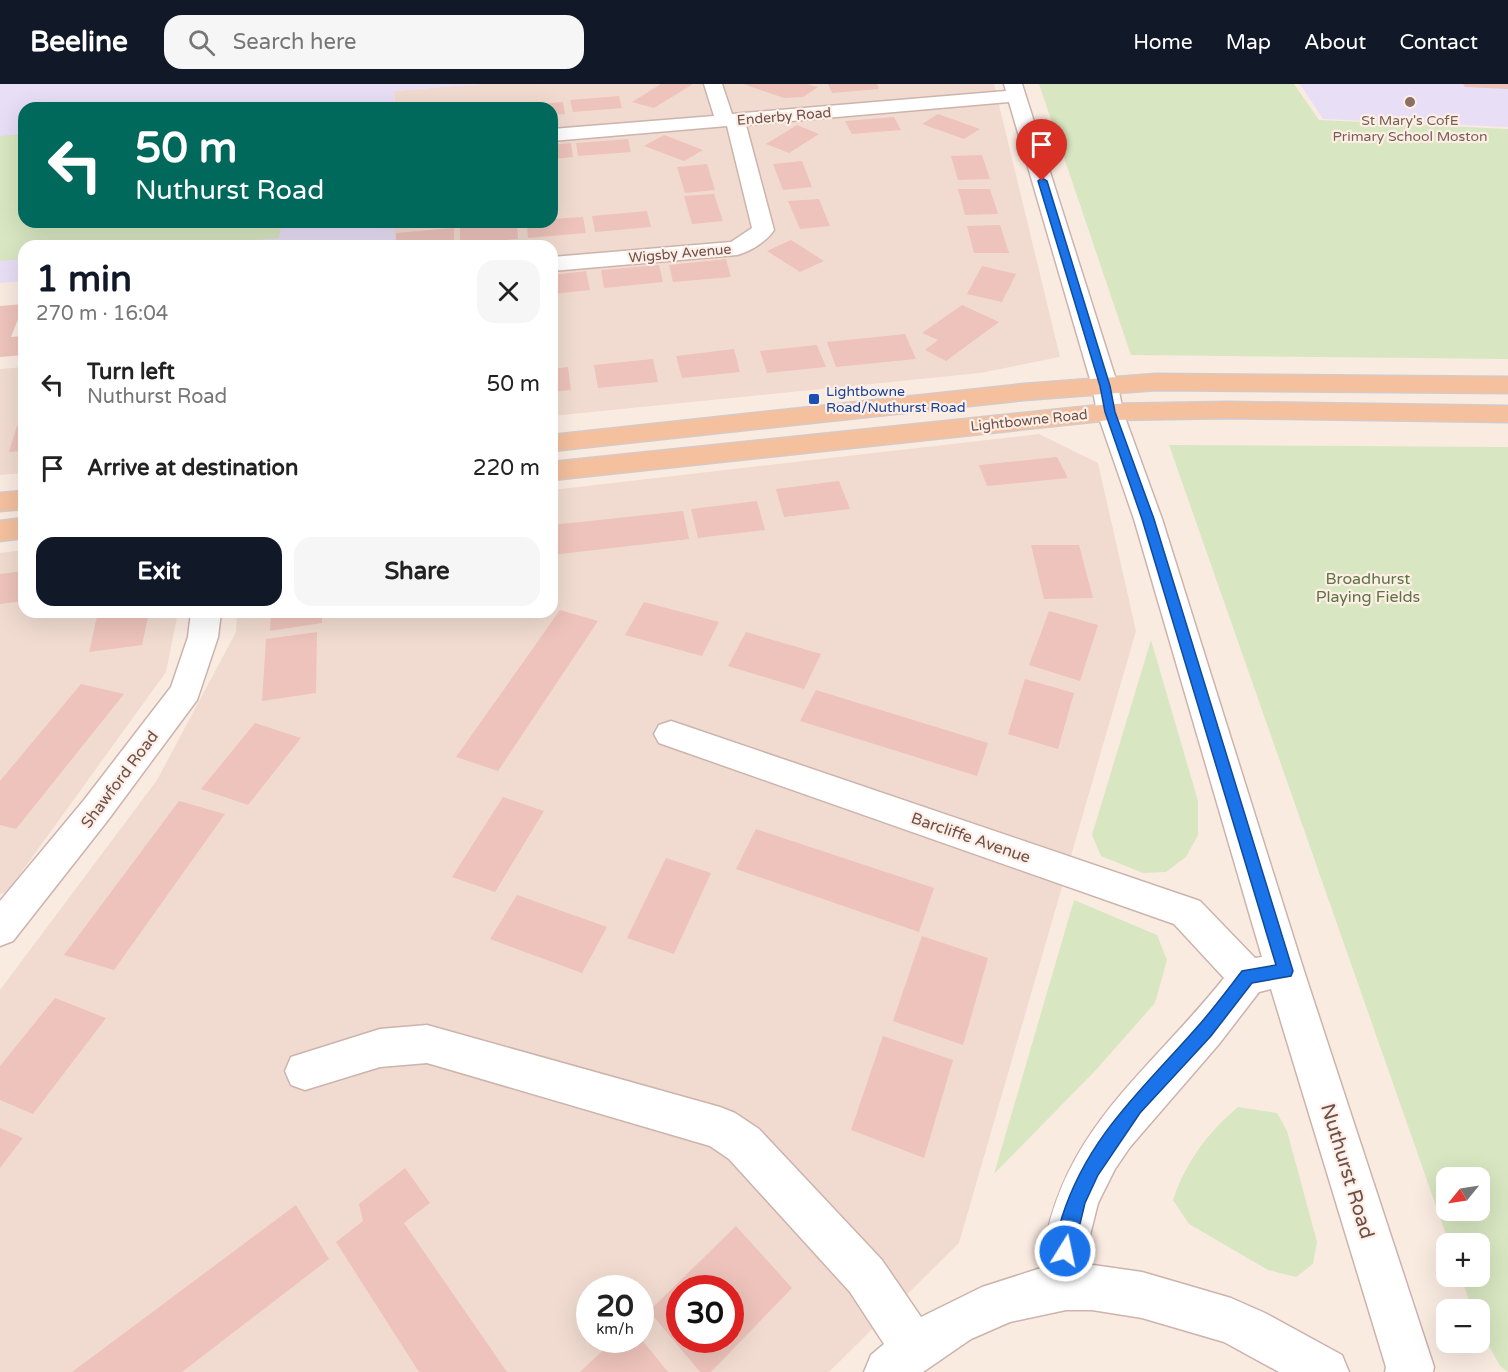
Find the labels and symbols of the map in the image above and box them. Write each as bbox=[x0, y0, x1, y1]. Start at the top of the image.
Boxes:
marker: St Mary's CofE Primary School Moston bbox=[1403, 95, 1417, 109]
street label: Enderby Road bbox=[736, 104, 832, 129]
place label: St Mary's CofE Primary School Moston bbox=[1333, 112, 1487, 145]
pin bbox=[1016, 119, 1067, 181]
street label: Wigsby Avenue bbox=[628, 241, 732, 266]
place label: Lightbowne Road/Nuthurst Road bbox=[826, 383, 966, 416]
marker: Lightbowne Road/Nuthurst Road bbox=[807, 392, 821, 406]
street label: Lightbowne Road bbox=[970, 406, 1088, 435]
park label: Broadhurst Playing Fields bbox=[1316, 569, 1420, 607]
street label: Shawford Road bbox=[77, 727, 163, 832]
street label: Barcliffe Avenue bbox=[908, 808, 1033, 868]
street label: Nuthurst Road bbox=[1315, 1101, 1379, 1242]
north arrow bbox=[1436, 1167, 1490, 1221]
position arrow bbox=[1033, 1219, 1097, 1283]
speed limit sign: 30 bbox=[666, 1275, 744, 1353]

